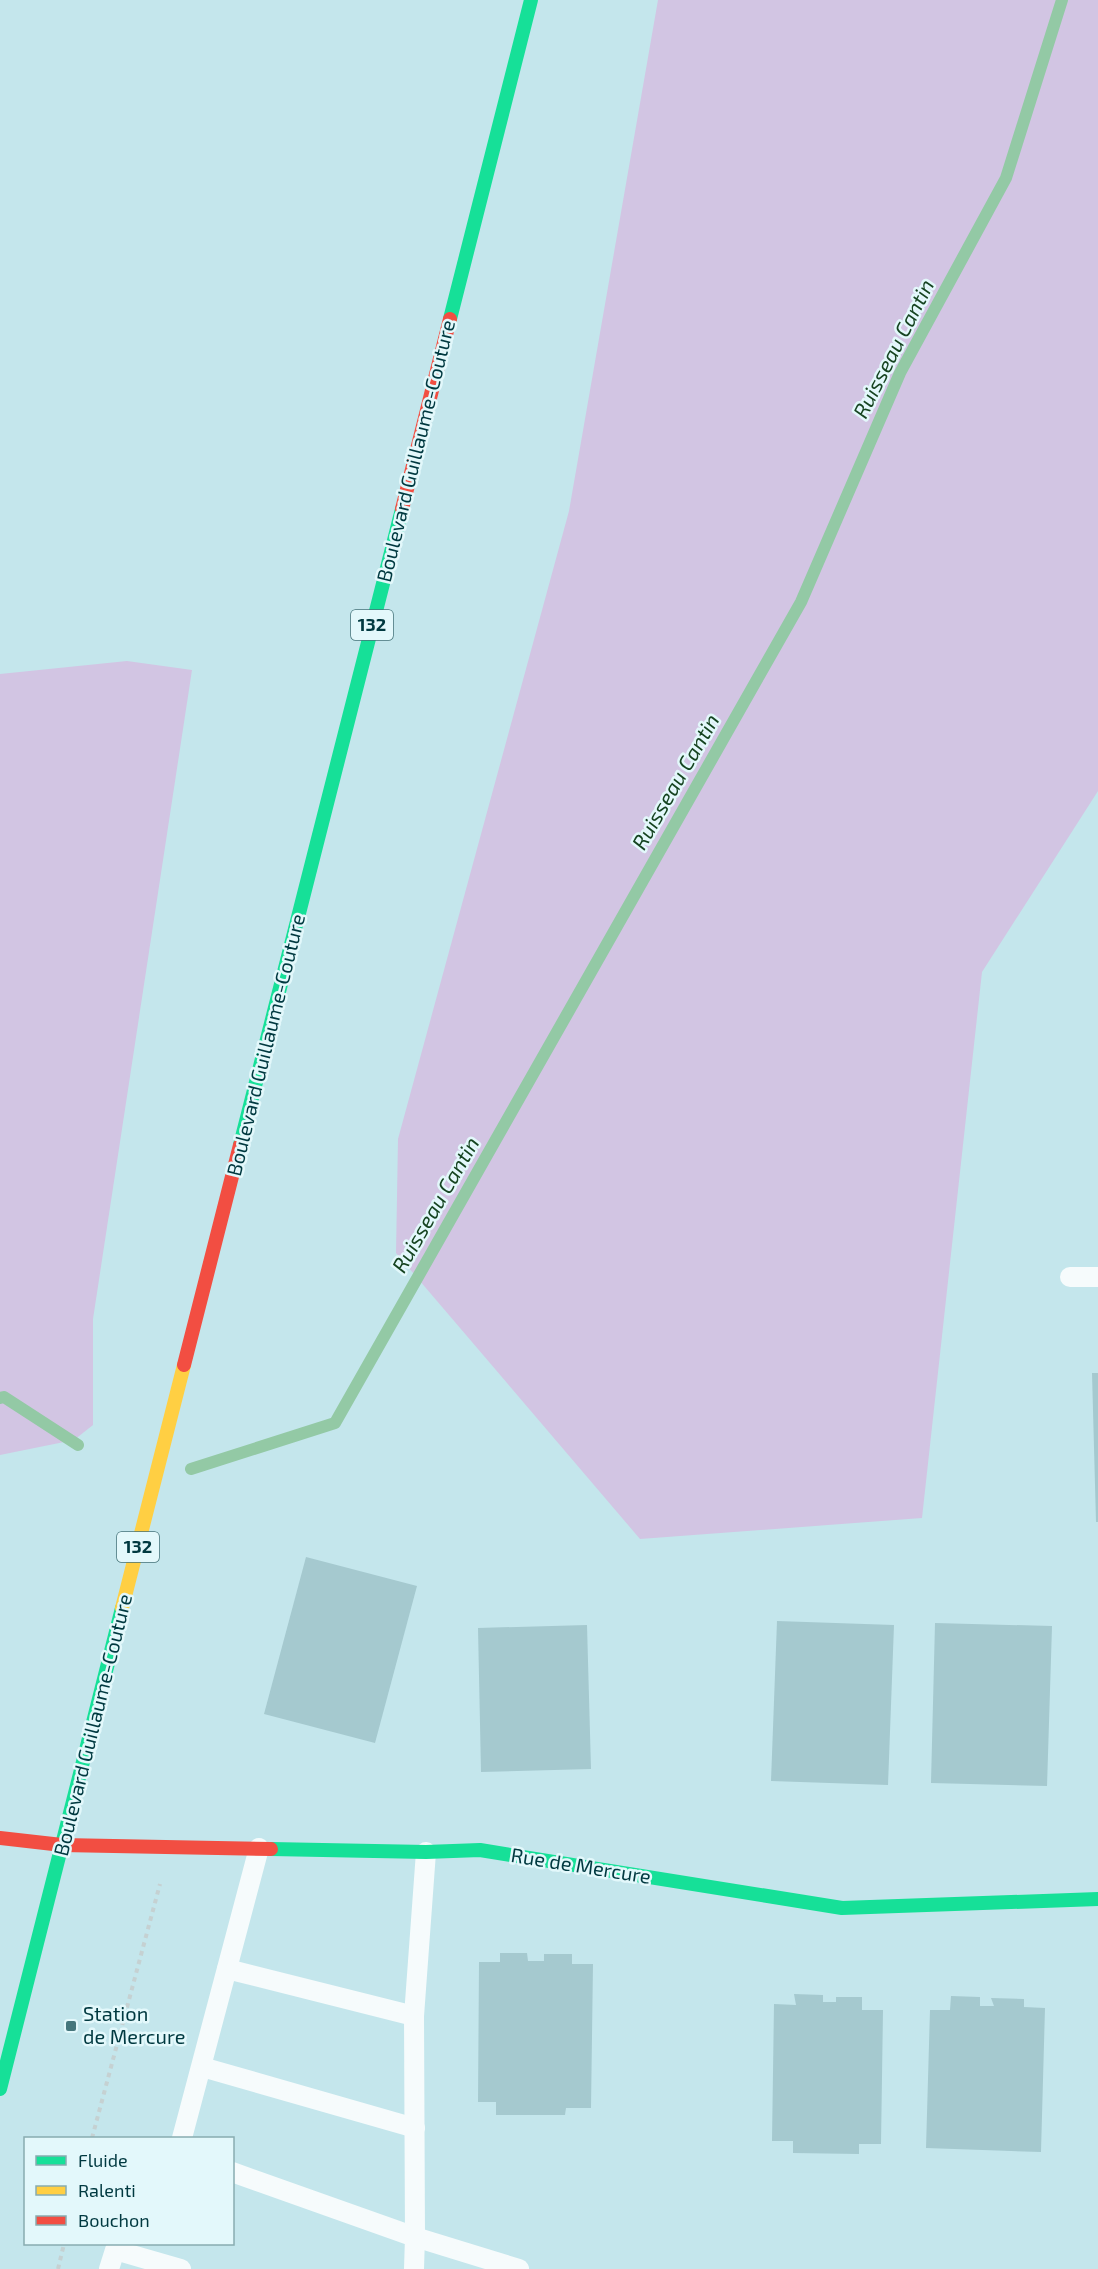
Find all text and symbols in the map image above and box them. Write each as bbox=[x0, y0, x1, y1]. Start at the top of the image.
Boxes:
water label: Ruisseau Cantin bbox=[847, 275, 938, 422]
street label: Boulevard Guillaume-Couture bbox=[371, 317, 459, 584]
road number: 132 bbox=[351, 610, 393, 640]
water label: Ruisseau Cantin bbox=[626, 709, 724, 853]
street label: Boulevard Guillaume-Couture bbox=[221, 911, 309, 1178]
water label: Ruisseau Cantin bbox=[386, 1132, 484, 1276]
road number: 132 bbox=[117, 1532, 159, 1562]
street label: Boulevard Guillaume-Couture bbox=[48, 1591, 136, 1858]
street label: Rue de Mercure bbox=[509, 1842, 653, 1888]
place label: Station de Mercure bbox=[83, 2001, 185, 2048]
marker: Station de Mercure bbox=[64, 2019, 78, 2033]
legend bbox=[24, 2137, 234, 2245]
text: Fluide bbox=[78, 2149, 128, 2171]
text: Ralenti bbox=[78, 2179, 136, 2201]
text: Bouchon bbox=[78, 2209, 150, 2231]

